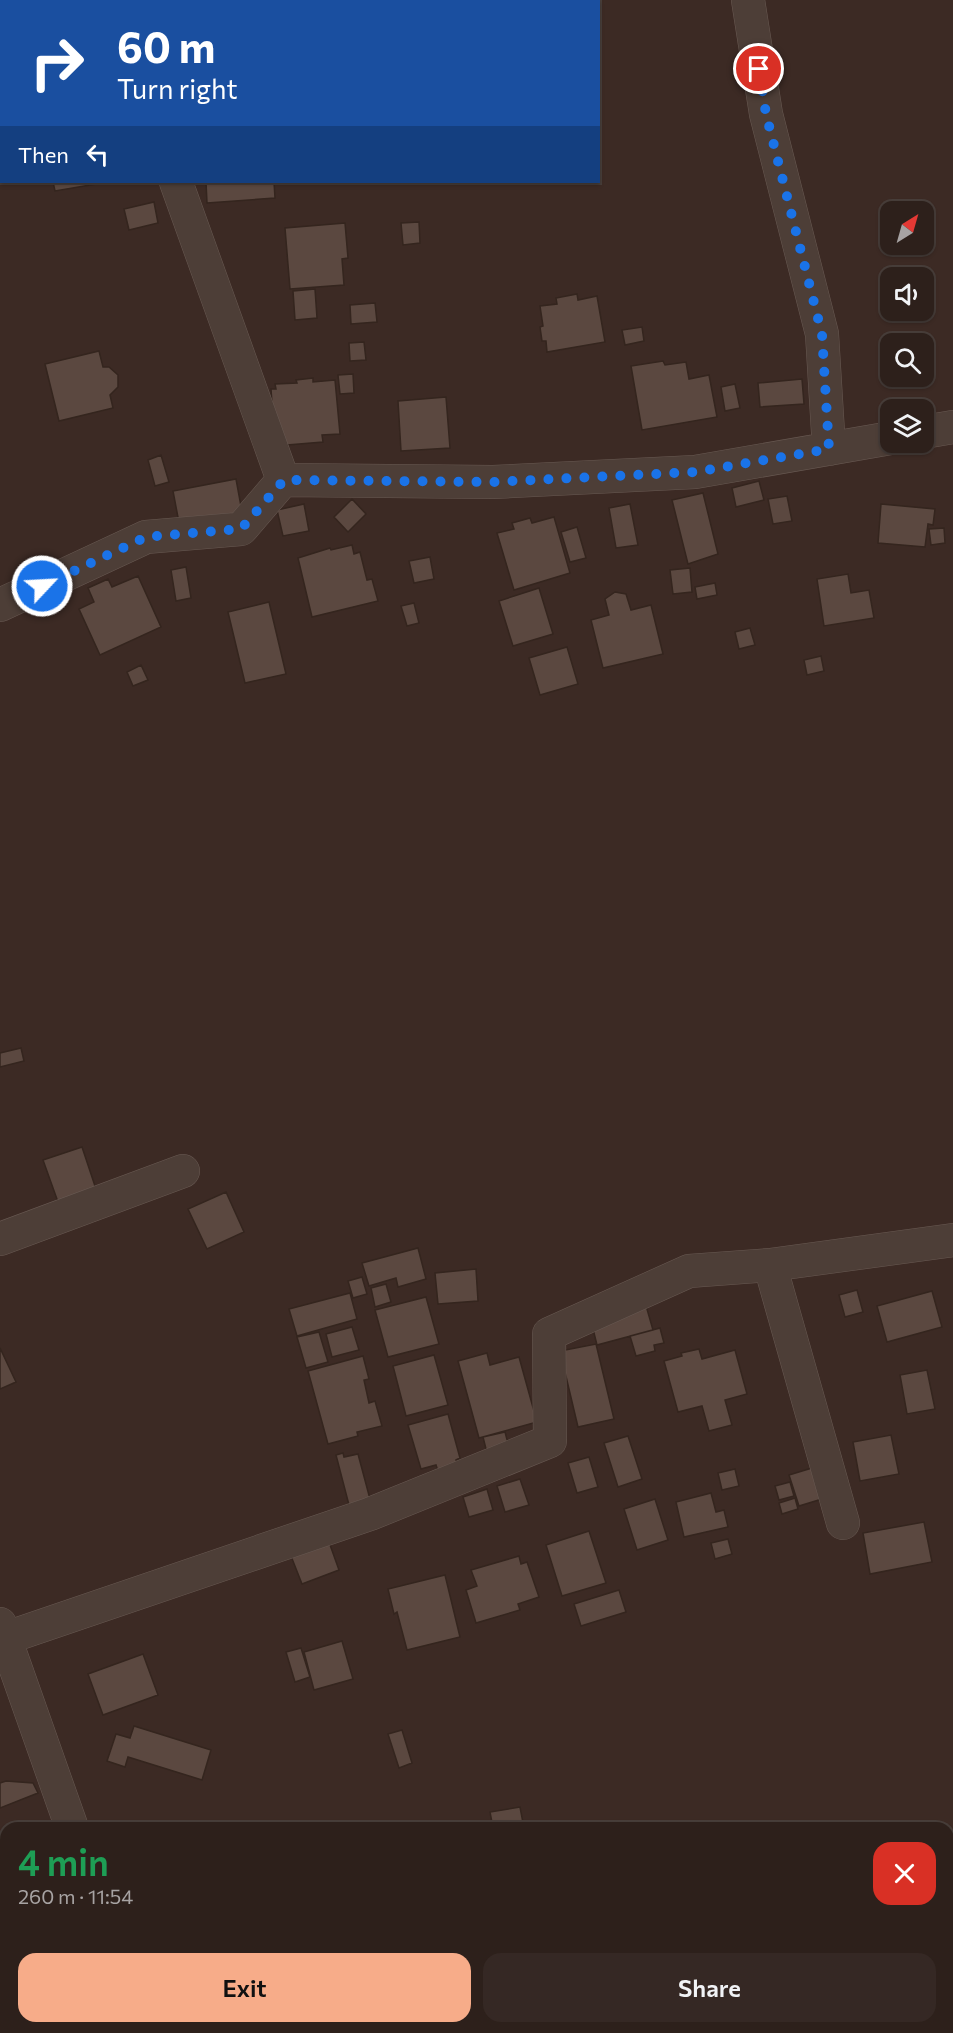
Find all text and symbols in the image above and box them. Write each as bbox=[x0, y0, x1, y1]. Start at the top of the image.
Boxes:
text: 60 m bbox=[117, 20, 216, 72]
icon: right bbox=[18, 24, 96, 102]
pin bbox=[733, 43, 784, 94]
icon: arrive bbox=[742, 52, 775, 85]
text: Turn right bbox=[117, 72, 237, 105]
icon: left bbox=[81, 138, 114, 171]
text: Then bbox=[18, 141, 69, 168]
north arrow bbox=[880, 201, 934, 255]
map controls bbox=[880, 201, 934, 453]
button: sound bbox=[880, 267, 934, 321]
button: search bbox=[880, 333, 934, 387]
button: layers bbox=[880, 399, 934, 453]
position arrow bbox=[10, 554, 74, 618]
text: 4 min bbox=[18, 1839, 109, 1883]
button: close bbox=[873, 1842, 936, 1905]
text: 260 m · 11:54 bbox=[18, 1884, 133, 1908]
button: Exit bbox=[18, 1953, 471, 2022]
button: Share bbox=[483, 1953, 936, 2022]

